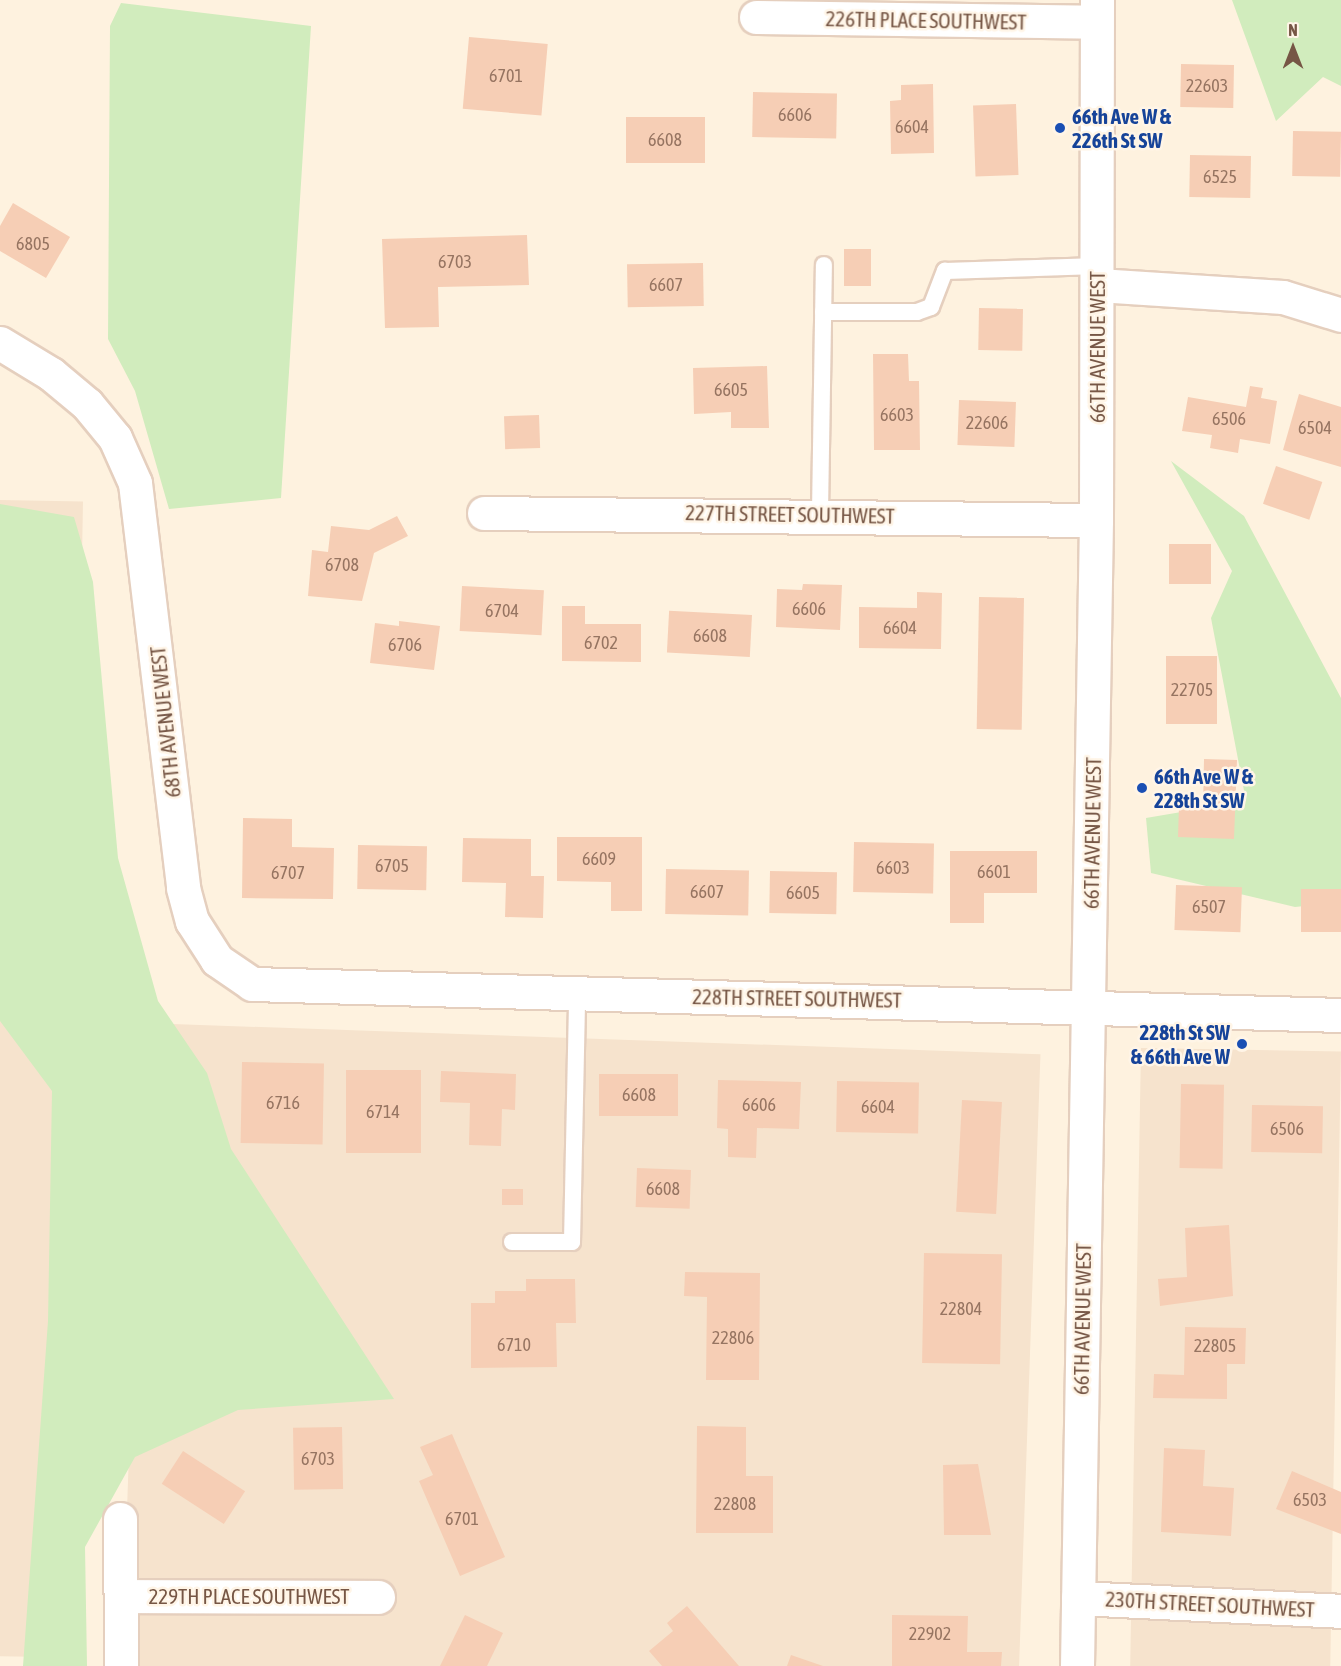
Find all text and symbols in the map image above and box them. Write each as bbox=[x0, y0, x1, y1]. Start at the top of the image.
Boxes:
street label: 226TH PLACE SOUTHWEST bbox=[825, 6, 1027, 34]
north arrow bbox=[1263, 18, 1323, 78]
text: N bbox=[1288, 21, 1298, 39]
house number: 6701 bbox=[489, 65, 523, 87]
house number: 22603 bbox=[1186, 75, 1228, 97]
place label: 66th Ave W & 226th St SW bbox=[1072, 103, 1171, 153]
house number: 6606 bbox=[778, 104, 812, 126]
house number: 6604 bbox=[895, 116, 929, 138]
marker: 66th Ave W & 226th St SW bbox=[1053, 121, 1067, 135]
house number: 6608 bbox=[648, 129, 682, 151]
house number: 6525 bbox=[1203, 166, 1237, 188]
house number: 6805 bbox=[16, 233, 50, 255]
house number: 6703 bbox=[438, 251, 472, 273]
street label: 66TH AVENUE WEST bbox=[1084, 271, 1110, 423]
house number: 6607 bbox=[649, 274, 683, 296]
house number: 6605 bbox=[714, 379, 748, 401]
house number: 6603 bbox=[880, 404, 914, 426]
house number: 6506 bbox=[1212, 408, 1246, 430]
house number: 22606 bbox=[966, 412, 1008, 434]
house number: 6504 bbox=[1298, 417, 1332, 439]
street label: 227TH STREET SOUTHWEST bbox=[685, 500, 895, 528]
house number: 6708 bbox=[325, 554, 359, 576]
house number: 6606 bbox=[792, 598, 826, 620]
house number: 6704 bbox=[485, 600, 519, 622]
house number: 6604 bbox=[883, 617, 917, 639]
house number: 6608 bbox=[693, 625, 727, 647]
house number: 6702 bbox=[584, 632, 618, 654]
house number: 6706 bbox=[388, 634, 422, 656]
street label: 68TH AVENUE WEST bbox=[145, 645, 185, 799]
house number: 22705 bbox=[1171, 679, 1213, 701]
street label: 66TH AVENUE WEST bbox=[1078, 757, 1106, 909]
place label: 66th Ave W & 228th St SW bbox=[1154, 763, 1253, 813]
marker: 66th Ave W & 228th St SW bbox=[1135, 781, 1149, 795]
house number: 6609 bbox=[582, 848, 616, 870]
house number: 6705 bbox=[375, 855, 409, 877]
house number: 6603 bbox=[876, 857, 910, 879]
house number: 6601 bbox=[977, 861, 1011, 883]
house number: 6707 bbox=[271, 862, 305, 884]
house number: 6607 bbox=[690, 881, 724, 903]
house number: 6605 bbox=[786, 882, 820, 904]
house number: 6507 bbox=[1192, 896, 1226, 918]
street label: 228TH STREET SOUTHWEST bbox=[692, 984, 902, 1012]
place label: 228th St SW & 66th Ave W bbox=[1131, 1019, 1230, 1069]
marker: 228th St SW & 66th Ave W bbox=[1235, 1037, 1249, 1051]
house number: 6608 bbox=[622, 1084, 656, 1106]
house number: 6716 bbox=[266, 1092, 300, 1114]
house number: 6606 bbox=[742, 1094, 776, 1116]
house number: 6604 bbox=[861, 1096, 895, 1118]
house number: 6714 bbox=[366, 1101, 400, 1123]
house number: 6506 bbox=[1270, 1118, 1304, 1140]
house number: 6608 bbox=[646, 1178, 680, 1200]
street label: 66TH AVENUE WEST bbox=[1068, 1243, 1096, 1395]
house number: 22804 bbox=[940, 1298, 982, 1320]
house number: 22806 bbox=[712, 1327, 754, 1349]
house number: 6710 bbox=[497, 1334, 531, 1356]
house number: 22805 bbox=[1194, 1335, 1236, 1357]
house number: 6703 bbox=[301, 1448, 335, 1470]
house number: 6503 bbox=[1293, 1489, 1327, 1511]
house number: 22808 bbox=[714, 1493, 756, 1515]
house number: 6701 bbox=[445, 1508, 479, 1530]
street label: 229TH PLACE SOUTHWEST bbox=[149, 1583, 349, 1609]
street label: 230TH STREET SOUTHWEST bbox=[1105, 1586, 1315, 1622]
house number: 22902 bbox=[909, 1623, 951, 1645]

